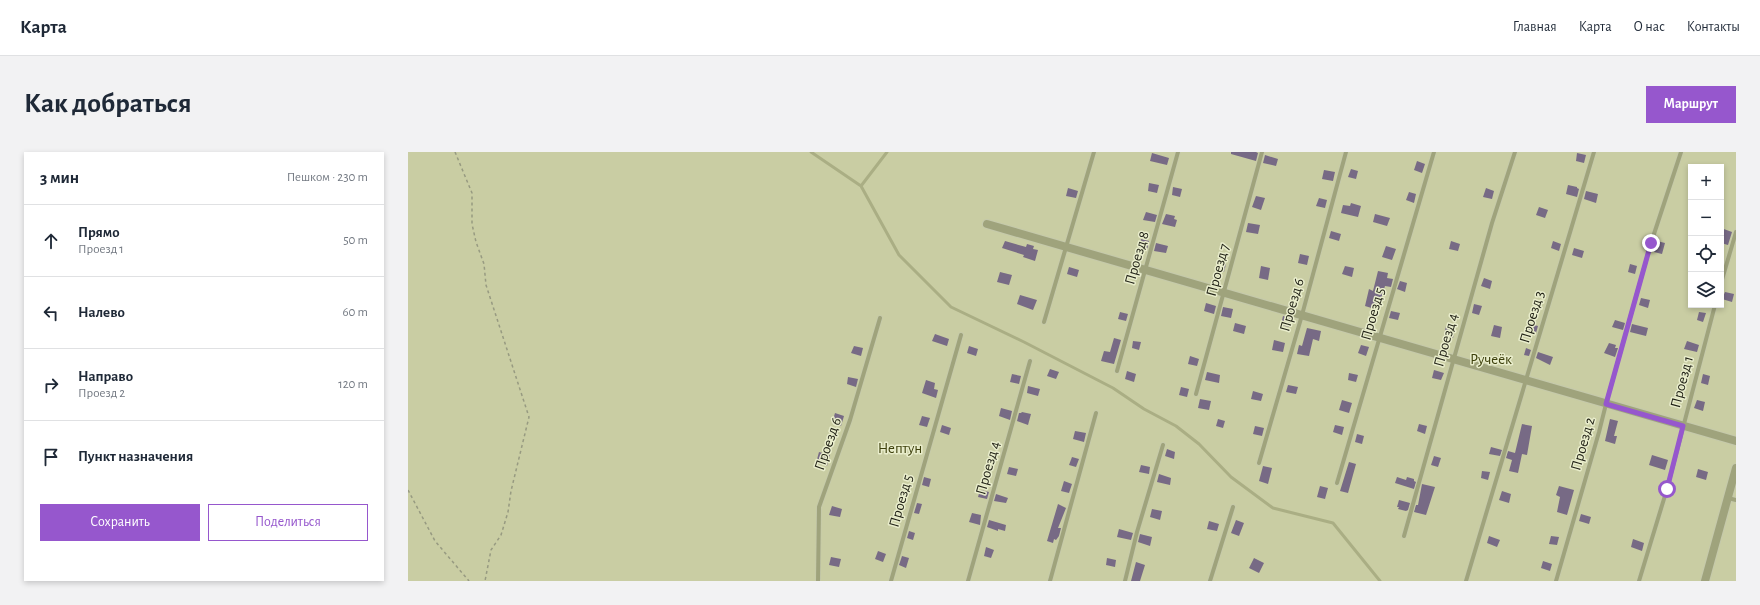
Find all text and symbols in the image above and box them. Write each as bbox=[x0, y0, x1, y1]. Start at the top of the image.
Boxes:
text: Карта bbox=[20, 18, 67, 37]
text: Главная bbox=[1513, 20, 1557, 34]
text: Карта bbox=[1579, 20, 1612, 34]
text: О нас bbox=[1634, 20, 1665, 34]
text: Контакты bbox=[1687, 20, 1740, 34]
button: Маршрут bbox=[1646, 86, 1736, 123]
text: Как добраться bbox=[24, 90, 192, 118]
map controls bbox=[1688, 164, 1724, 308]
button: + bbox=[1688, 164, 1724, 200]
text: 3 мин bbox=[40, 169, 79, 186]
text: Пешком · 230 m bbox=[287, 171, 368, 184]
button: − bbox=[1688, 200, 1724, 236]
text: Прямо bbox=[78, 225, 120, 240]
icon: ahead bbox=[40, 230, 62, 252]
street label: Проезд 8 bbox=[1122, 230, 1152, 286]
text: 50 m bbox=[343, 234, 368, 247]
route end bbox=[1642, 234, 1660, 252]
button: locate bbox=[1688, 236, 1724, 272]
street label: Проезд 7 bbox=[1204, 242, 1232, 298]
text: Проезд 1 bbox=[78, 243, 124, 256]
button: layers bbox=[1688, 272, 1724, 308]
street label: Проезд 6 bbox=[1277, 277, 1307, 333]
street label: Проезд 5 bbox=[1358, 286, 1388, 342]
street label: Проезд 3 bbox=[1517, 289, 1547, 345]
icon: left bbox=[40, 302, 62, 324]
text: Налево bbox=[78, 305, 125, 320]
text: 60 m bbox=[342, 306, 368, 319]
street label: Проезд 4 bbox=[1431, 312, 1461, 368]
park label: Ручеёк bbox=[1470, 352, 1512, 367]
street label: Проезд 1 bbox=[1668, 355, 1696, 409]
text: Направо bbox=[78, 369, 133, 384]
icon: right bbox=[40, 374, 62, 396]
text: 120 m bbox=[338, 378, 368, 391]
text: Проезд 2 bbox=[78, 387, 125, 400]
street label: Проезд 6 bbox=[812, 416, 844, 472]
street label: Проезд 2 bbox=[1568, 416, 1598, 472]
street label: Проезд 4 bbox=[973, 440, 1003, 496]
park label: Нептун bbox=[878, 441, 922, 456]
icon: arrive bbox=[40, 446, 62, 468]
text: Пункт назначения bbox=[78, 449, 193, 464]
street label: Проезд 5 bbox=[886, 473, 916, 529]
route start bbox=[1658, 480, 1676, 498]
button: Сохранить bbox=[40, 504, 200, 541]
button: Поделиться bbox=[208, 504, 368, 541]

